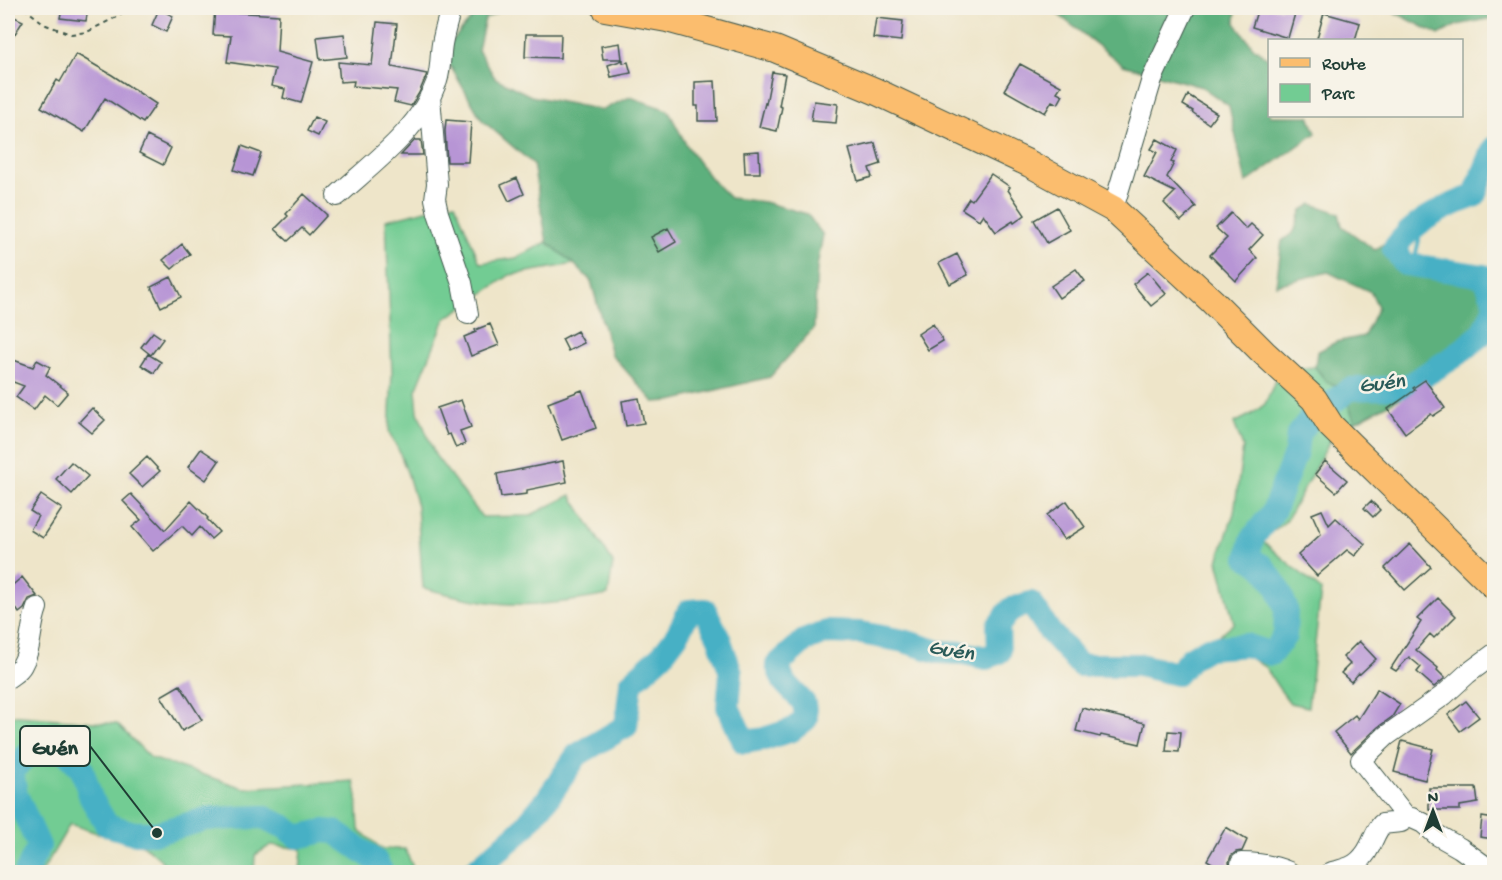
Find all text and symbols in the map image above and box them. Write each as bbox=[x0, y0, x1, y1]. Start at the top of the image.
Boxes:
legend bbox=[1268, 39, 1463, 117]
text: Route bbox=[1322, 55, 1367, 76]
text: Parc bbox=[1321, 85, 1355, 106]
water label: Guén bbox=[1358, 369, 1407, 401]
water label: Guén bbox=[926, 636, 976, 669]
callout: Guén bbox=[20, 726, 90, 766]
text: Guén bbox=[32, 737, 79, 763]
north arrow bbox=[1403, 781, 1463, 841]
text: N bbox=[1428, 790, 1439, 809]

